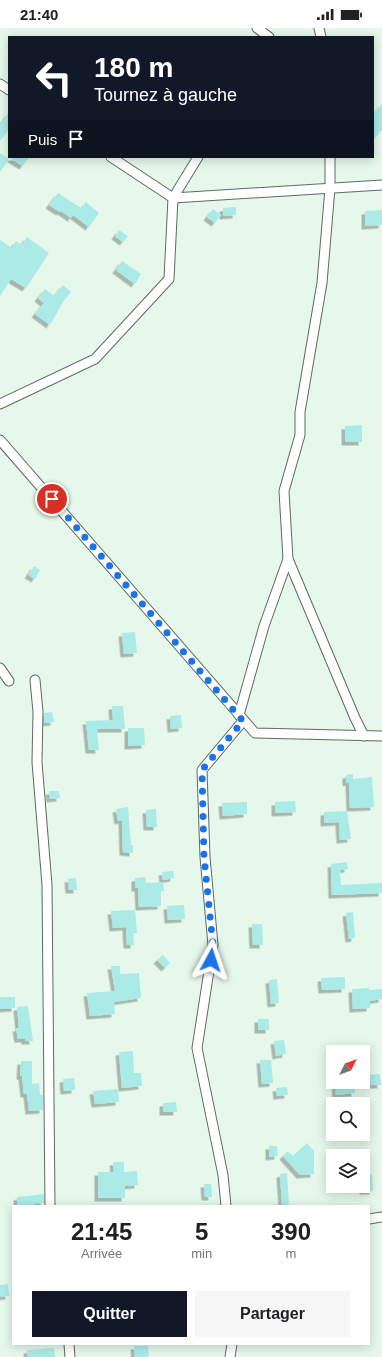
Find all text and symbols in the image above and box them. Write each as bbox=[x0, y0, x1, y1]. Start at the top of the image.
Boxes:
text: 21:40 bbox=[20, 6, 58, 23]
icon: left bbox=[28, 52, 80, 104]
text: 180 m bbox=[94, 52, 173, 83]
text: Tournez à gauche bbox=[94, 85, 237, 105]
icon: arrive bbox=[65, 128, 87, 150]
text: Puis bbox=[28, 131, 57, 148]
pin bbox=[35, 482, 69, 516]
icon: arrive bbox=[41, 488, 63, 510]
position arrow bbox=[190, 939, 232, 981]
north arrow bbox=[326, 1045, 370, 1089]
map controls bbox=[326, 1045, 370, 1193]
button: search bbox=[326, 1097, 370, 1141]
button: layers bbox=[326, 1149, 370, 1193]
text: 21:45 bbox=[71, 1218, 132, 1245]
text: 5 bbox=[195, 1218, 208, 1245]
text: 390 bbox=[271, 1218, 311, 1245]
text: Arrivée bbox=[81, 1246, 122, 1261]
text: min bbox=[191, 1246, 212, 1261]
text: m bbox=[286, 1246, 296, 1261]
button: Quitter bbox=[32, 1291, 187, 1337]
button: Partager bbox=[195, 1291, 350, 1337]

